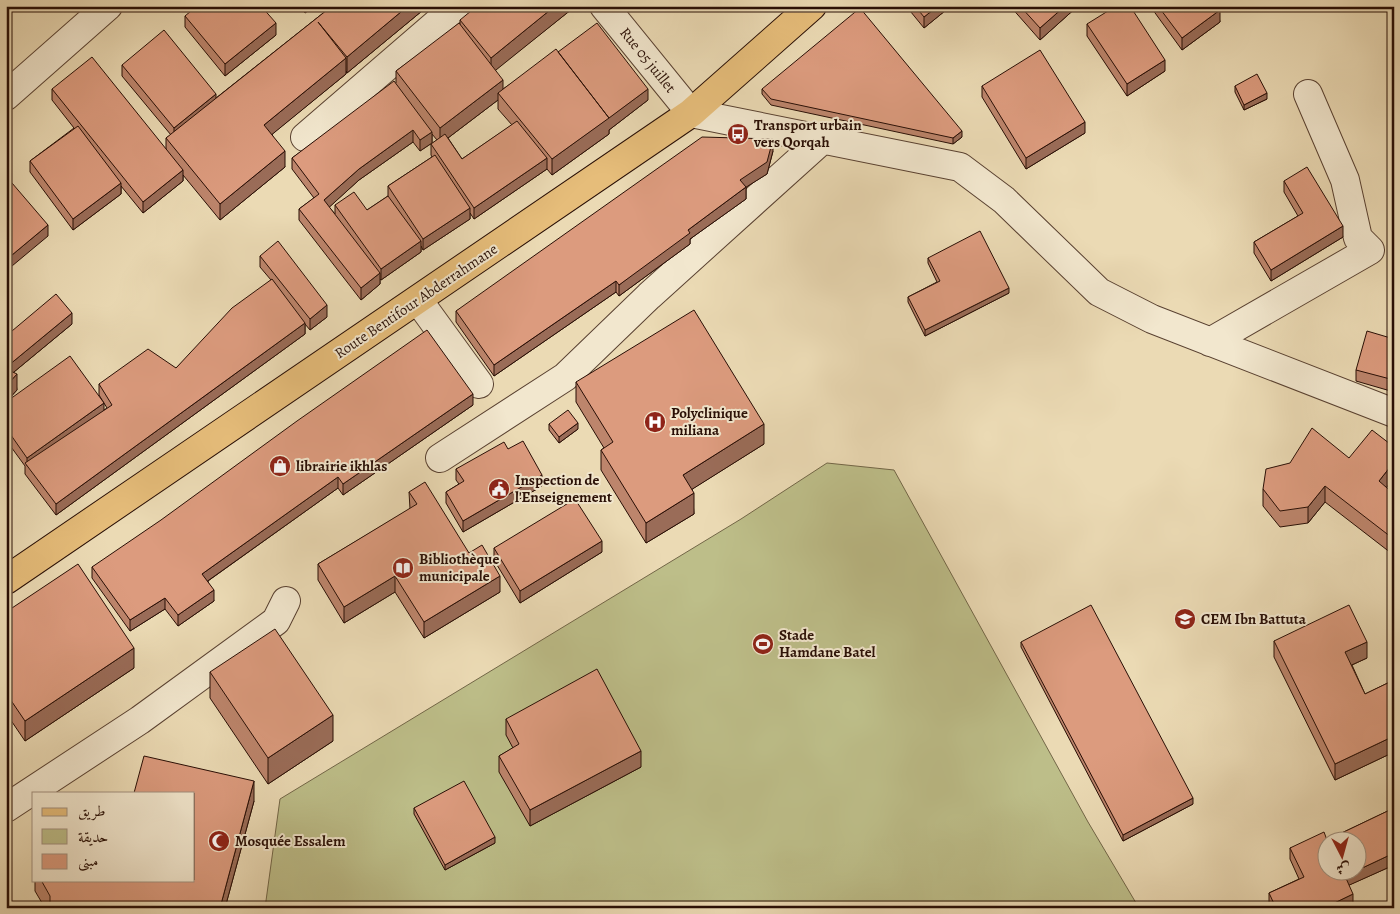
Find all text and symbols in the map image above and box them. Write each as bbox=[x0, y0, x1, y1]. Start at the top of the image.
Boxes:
street label: Rue 05 juillet bbox=[615, 23, 681, 97]
place label: Transport urbain vers Qorqah bbox=[753, 115, 862, 152]
bus stop icon: Transport urbain vers Qorqah bbox=[726, 122, 750, 146]
street label: Route Bentifour Abderrahmane bbox=[331, 239, 502, 363]
place label: Polyclinique miliana bbox=[671, 403, 748, 440]
hospital icon: Polyclinique miliana bbox=[643, 410, 667, 434]
shop icon: librairie ikhlas bbox=[268, 454, 292, 478]
place label: librairie ikhlas bbox=[296, 456, 387, 476]
place label: Inspection de l'Enseignement bbox=[515, 470, 612, 507]
public building icon: Inspection de l'Enseignement bbox=[487, 477, 511, 501]
place label: Bibliothèque municipale bbox=[419, 549, 499, 586]
library icon: Bibliothèque municipale bbox=[391, 556, 415, 580]
school or university icon: CEM Ibn Battuta bbox=[1173, 607, 1197, 631]
place label: CEM Ibn Battuta bbox=[1201, 609, 1307, 629]
place label: Stade Hamdane Batel bbox=[779, 625, 876, 662]
sports icon: Stade Hamdane Batel bbox=[751, 632, 775, 656]
legend bbox=[32, 792, 195, 882]
text: طريق bbox=[78, 801, 105, 821]
text: حديقة bbox=[78, 827, 108, 847]
mosque icon: Mosquée Essalem bbox=[207, 829, 231, 853]
place label: Mosquée Essalem bbox=[235, 831, 346, 851]
north arrow bbox=[1318, 832, 1368, 882]
text: مبنى bbox=[78, 851, 98, 872]
text: ش bbox=[1335, 858, 1351, 879]

